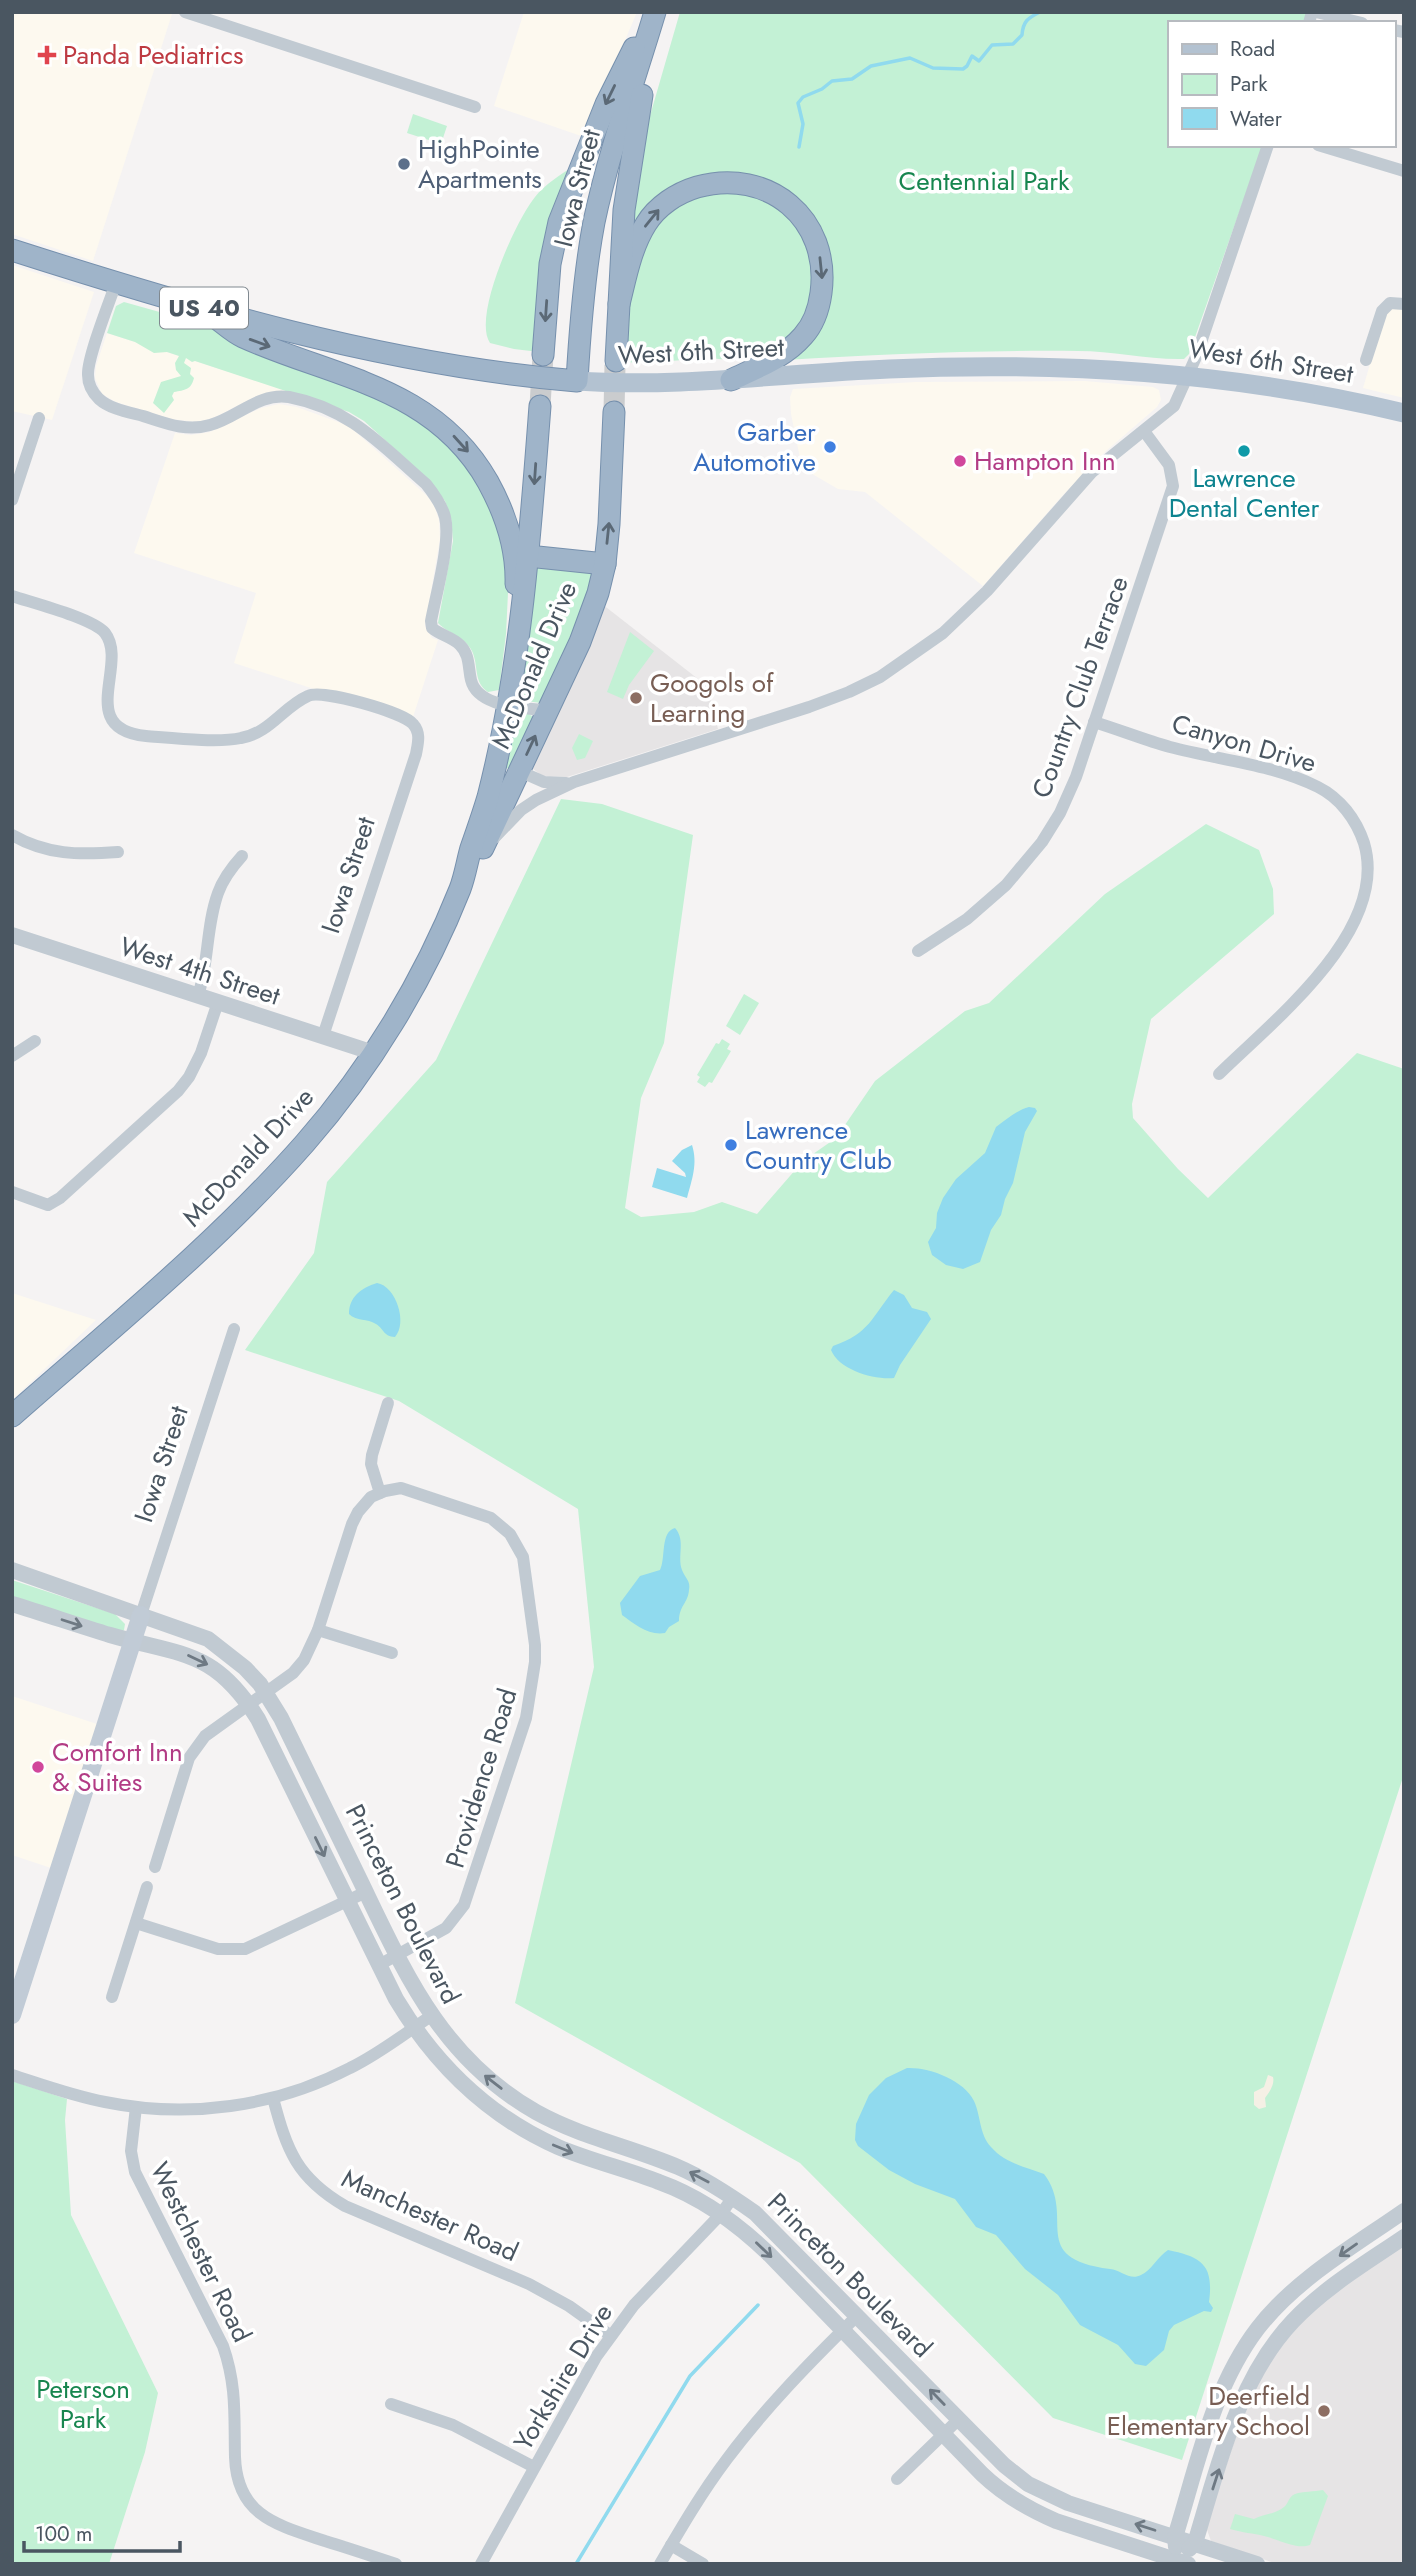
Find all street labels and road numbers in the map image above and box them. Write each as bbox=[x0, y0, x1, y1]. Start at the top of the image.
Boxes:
street label: Iowa Street bbox=[544, 124, 610, 251]
road number: US 40 bbox=[160, 288, 248, 328]
street label: West 6th Street bbox=[617, 328, 786, 374]
street label: West 6th Street bbox=[1186, 329, 1357, 393]
street label: Country Club Terrace bbox=[1022, 571, 1138, 803]
street label: McDonald Drive bbox=[482, 576, 586, 754]
street label: Canyon Drive bbox=[1167, 704, 1321, 782]
street label: Iowa Street bbox=[311, 811, 385, 938]
street label: West 4th Street bbox=[115, 927, 286, 1015]
street label: McDonald Drive bbox=[173, 1079, 323, 1235]
street label: Iowa Street bbox=[124, 1400, 198, 1527]
street label: Providence Road bbox=[436, 1684, 526, 1872]
street label: Princeton Boulevard bbox=[336, 1797, 470, 2011]
street label: Westchester Road bbox=[141, 2156, 261, 2348]
street label: Manchester Road bbox=[336, 2159, 524, 2271]
street label: Princeton Boulevard bbox=[759, 2184, 941, 2366]
street label: Yorkshire Drive bbox=[504, 2297, 622, 2457]

